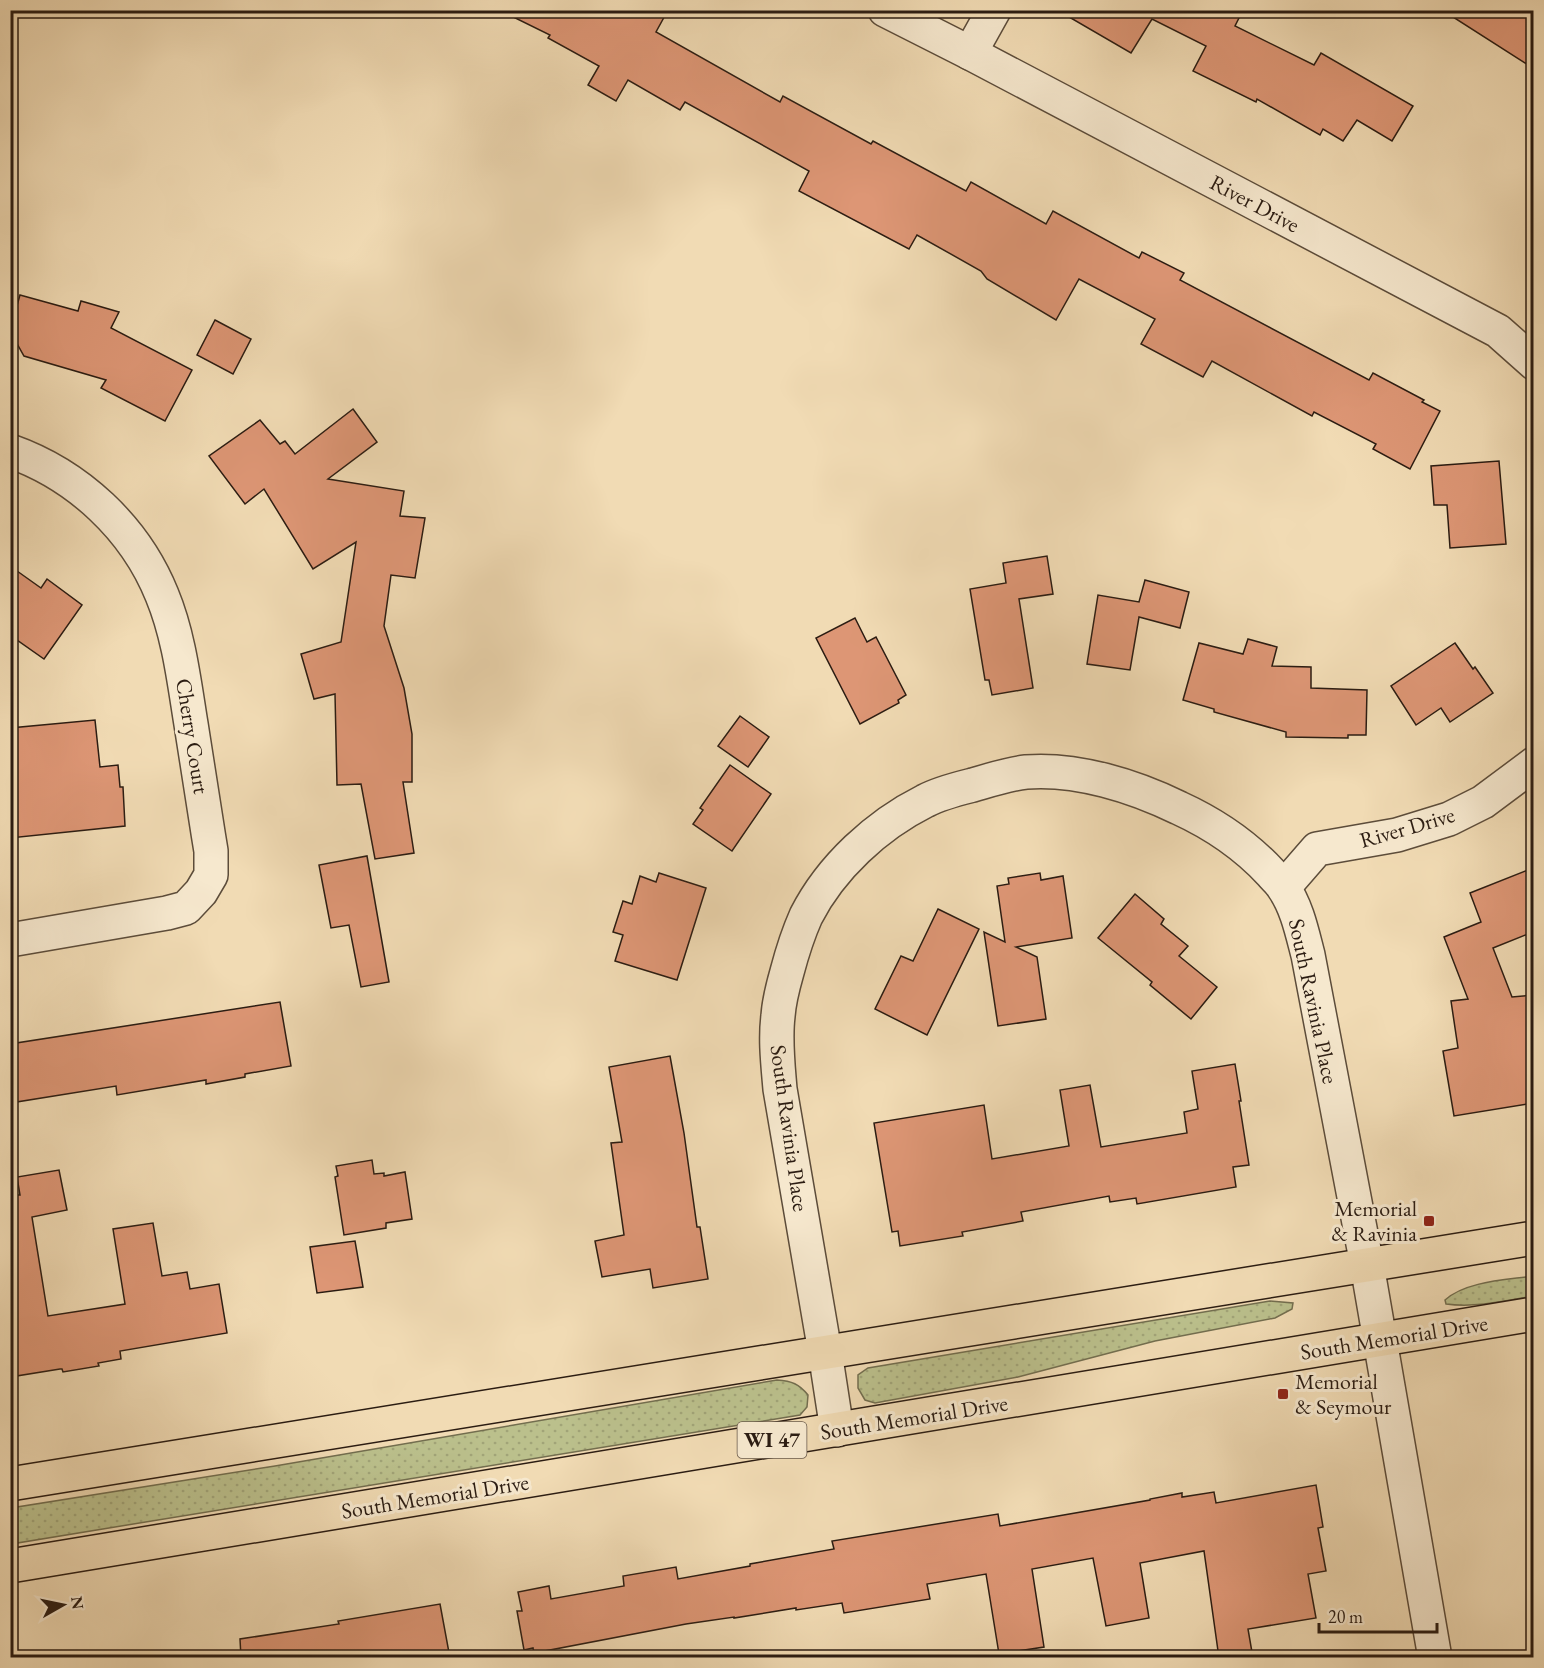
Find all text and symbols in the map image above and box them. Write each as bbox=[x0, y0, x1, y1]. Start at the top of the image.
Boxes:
street label: River Drive bbox=[1205, 168, 1305, 239]
street label: Cherry Court bbox=[169, 676, 216, 796]
street label: River Drive bbox=[1356, 800, 1458, 855]
street label: South Ravinia Place bbox=[1282, 916, 1345, 1087]
street label: South Ravinia Place bbox=[763, 1043, 816, 1214]
place label: Memorial & Ravinia bbox=[1331, 1194, 1417, 1248]
marker: Memorial & Ravinia bbox=[1422, 1214, 1436, 1228]
street label: South Memorial Drive bbox=[1298, 1308, 1490, 1367]
place label: Memorial & Seymour bbox=[1295, 1367, 1392, 1421]
marker: Memorial & Seymour bbox=[1276, 1387, 1290, 1401]
street label: South Memorial Drive bbox=[818, 1388, 1010, 1447]
road number: WI 47 bbox=[738, 1422, 806, 1458]
street label: South Memorial Drive bbox=[339, 1467, 531, 1526]
north arrow bbox=[33, 1575, 93, 1635]
text: N bbox=[66, 1595, 89, 1611]
scale bar bbox=[1319, 1596, 1438, 1634]
text: 20 m bbox=[1328, 1605, 1363, 1628]

